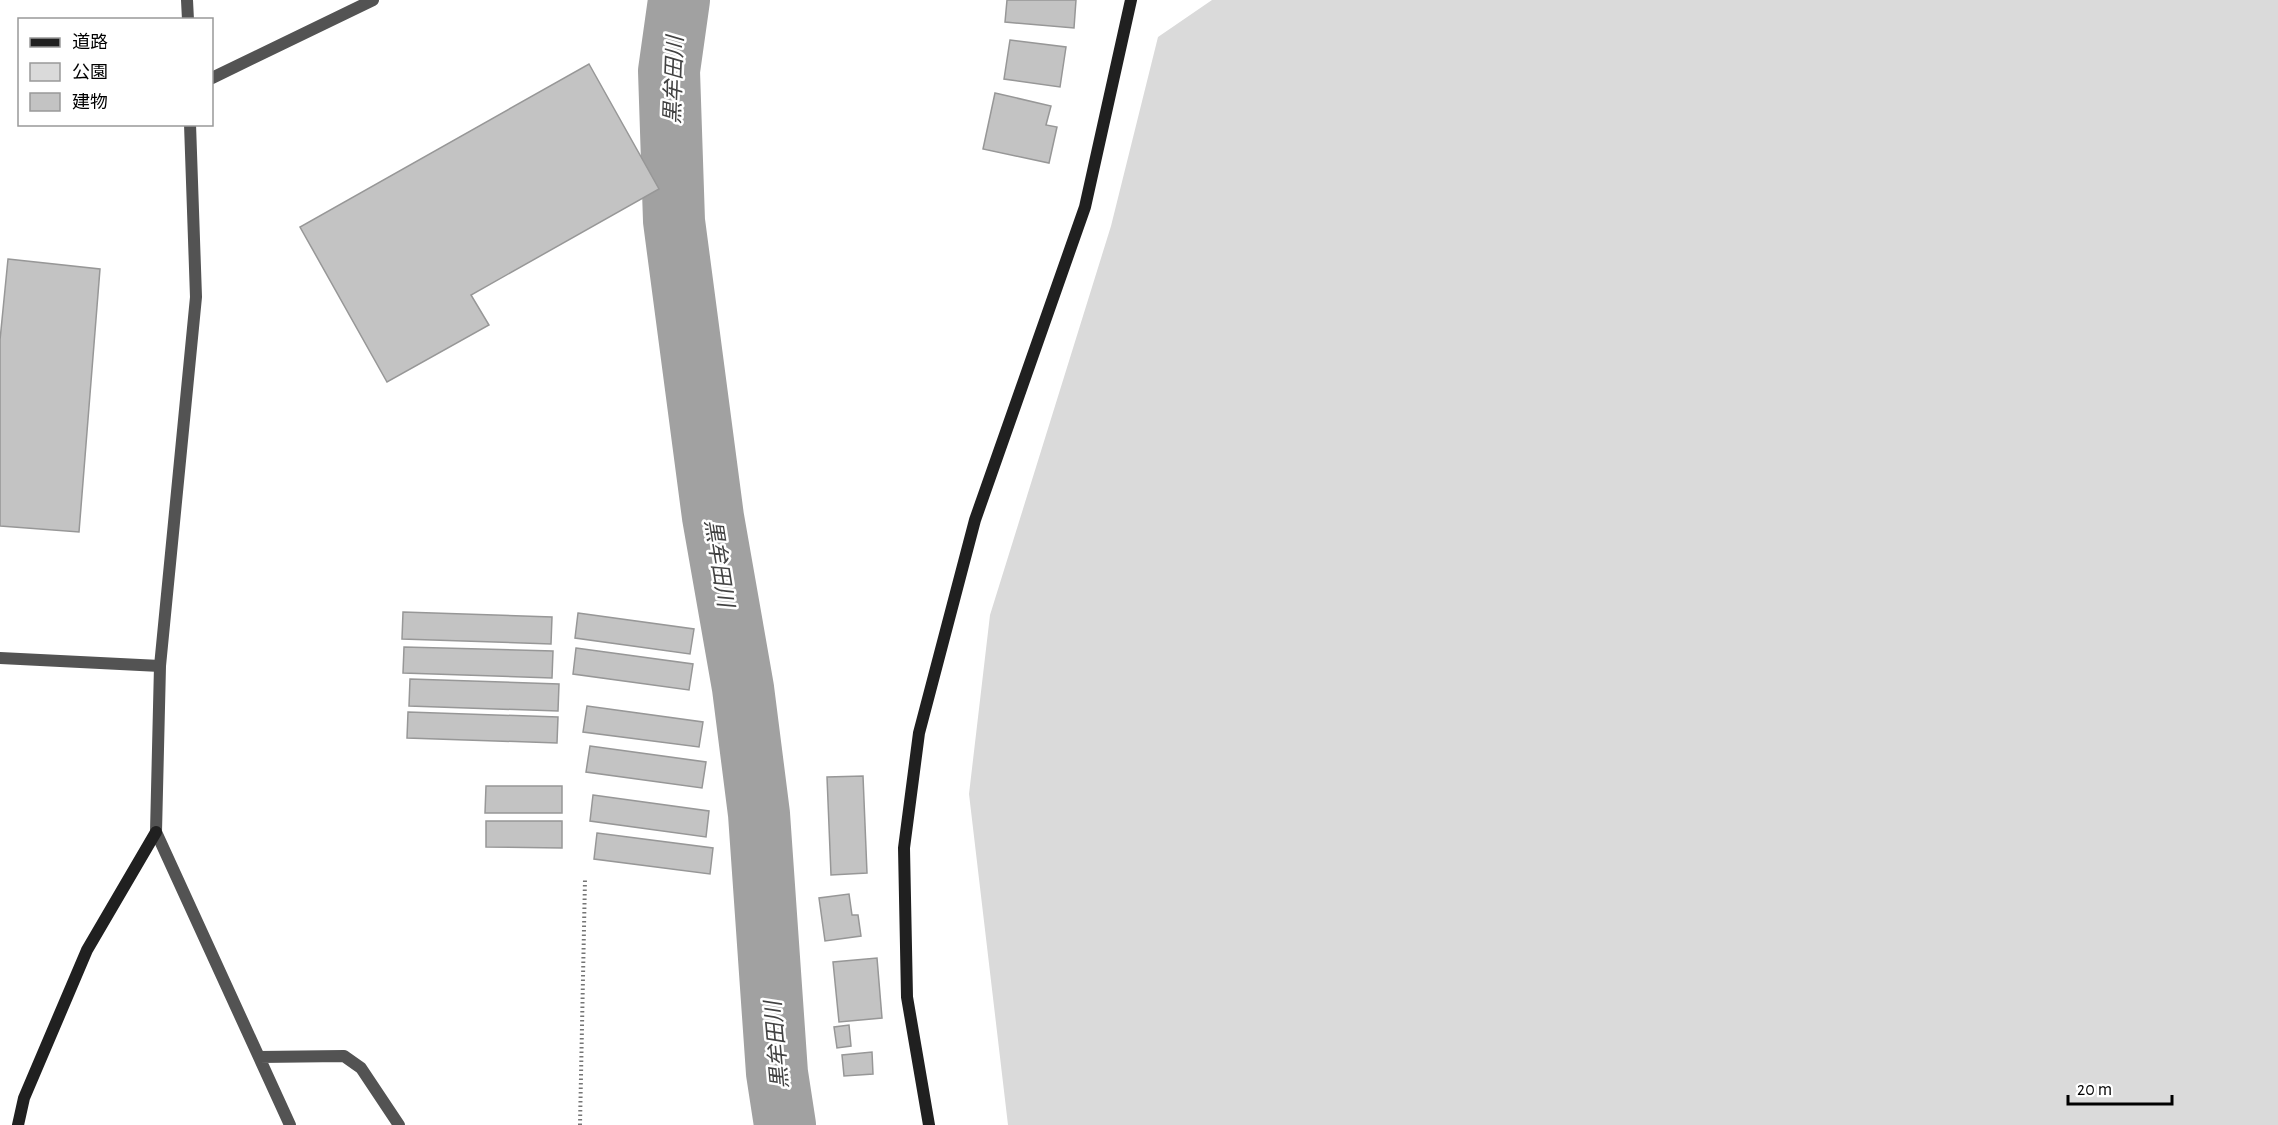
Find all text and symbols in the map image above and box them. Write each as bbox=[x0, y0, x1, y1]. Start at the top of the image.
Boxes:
legend bbox=[18, 18, 213, 126]
text: 道路 bbox=[72, 32, 108, 52]
water label: 黒牟田川 bbox=[660, 34, 687, 124]
text: 公園 bbox=[72, 63, 108, 82]
text: 建物 bbox=[72, 92, 108, 112]
water label: 黒牟田川 bbox=[701, 518, 738, 610]
water label: 黒牟田川 bbox=[761, 998, 792, 1090]
scale bar bbox=[2068, 1068, 2172, 1106]
text: 20 m bbox=[2077, 1081, 2112, 1099]

